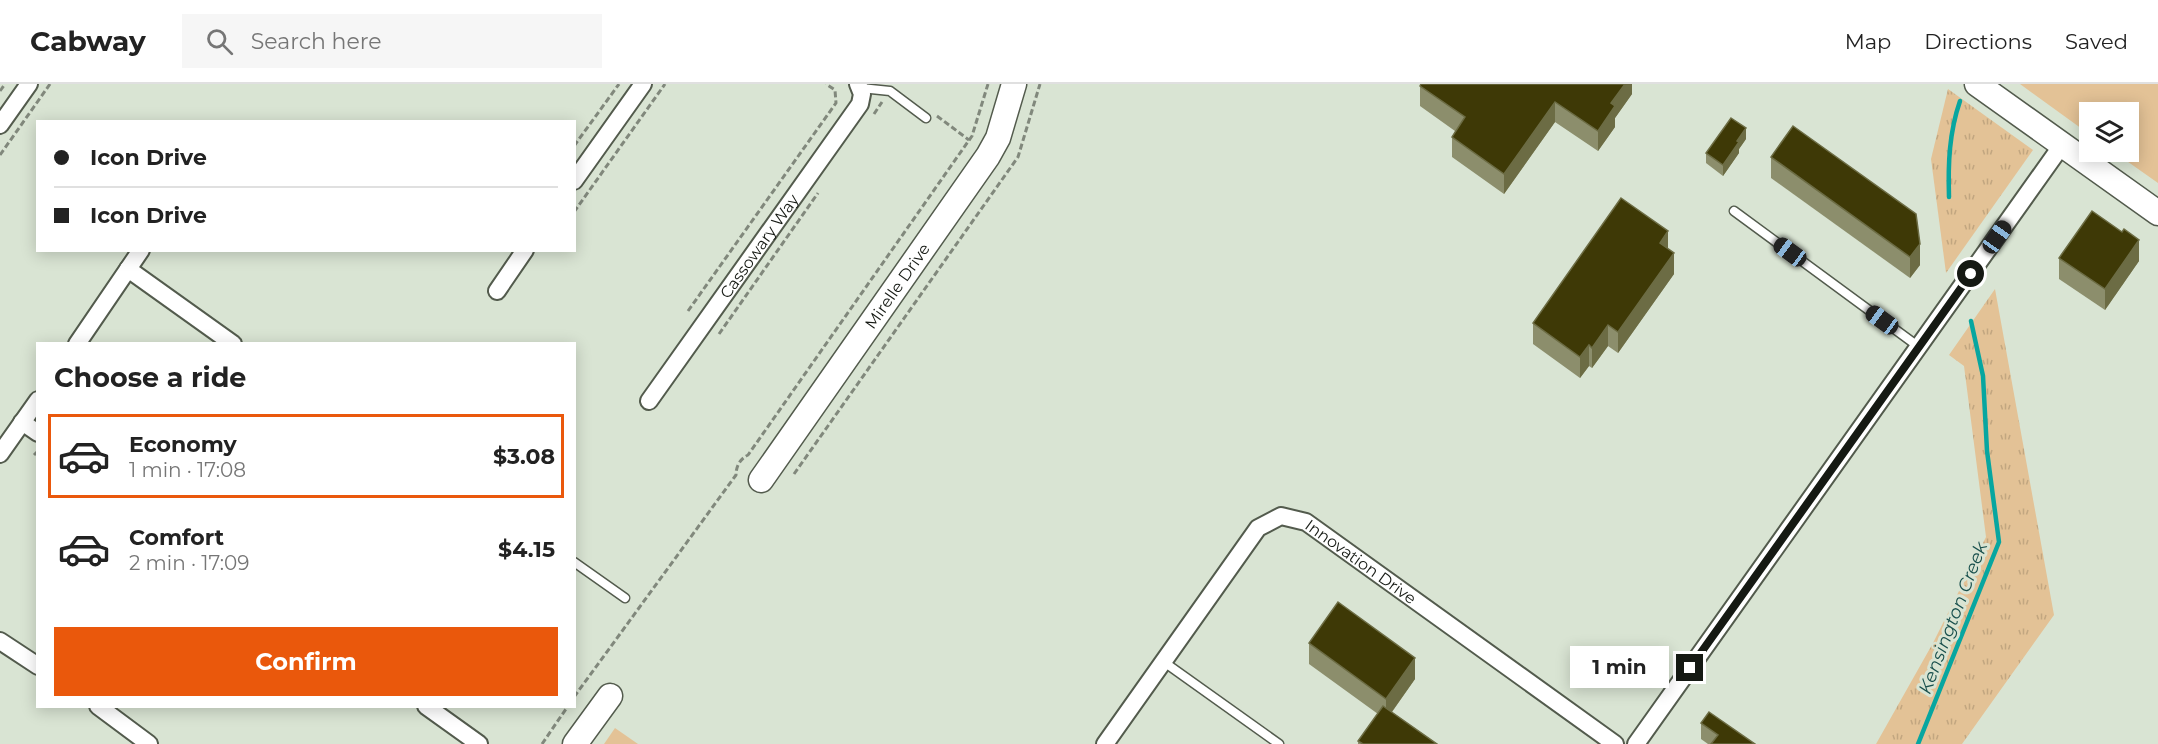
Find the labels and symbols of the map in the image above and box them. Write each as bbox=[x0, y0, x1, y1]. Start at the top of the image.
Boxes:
street label: Cassowary Way bbox=[716, 190, 803, 302]
car bbox=[1979, 217, 2015, 257]
car bbox=[1770, 234, 1810, 270]
street label: Mirelle Drive bbox=[861, 240, 933, 332]
route start bbox=[1957, 260, 1984, 287]
car bbox=[1862, 302, 1902, 338]
street label: Innovation Drive bbox=[1302, 515, 1420, 608]
water label: Kensington Creek bbox=[1914, 538, 1993, 697]
callout: 1 min bbox=[1570, 647, 1669, 689]
route end bbox=[1676, 654, 1703, 681]

